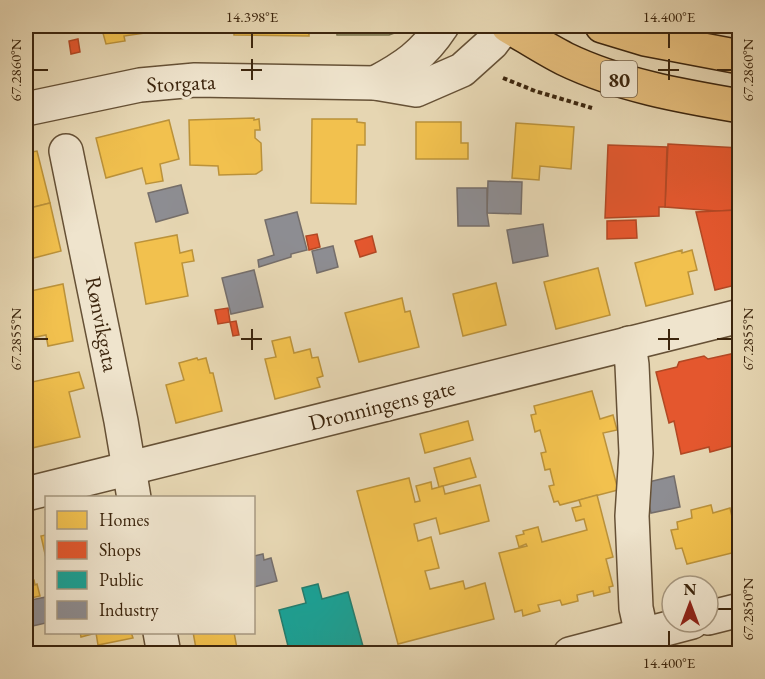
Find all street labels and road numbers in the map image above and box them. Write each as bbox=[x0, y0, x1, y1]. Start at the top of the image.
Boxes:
road number: 80 bbox=[601, 61, 637, 97]
street label: Storgata bbox=[146, 67, 217, 99]
street label: Rønvikgata bbox=[79, 274, 126, 374]
street label: Dronningens gate bbox=[306, 373, 459, 437]

